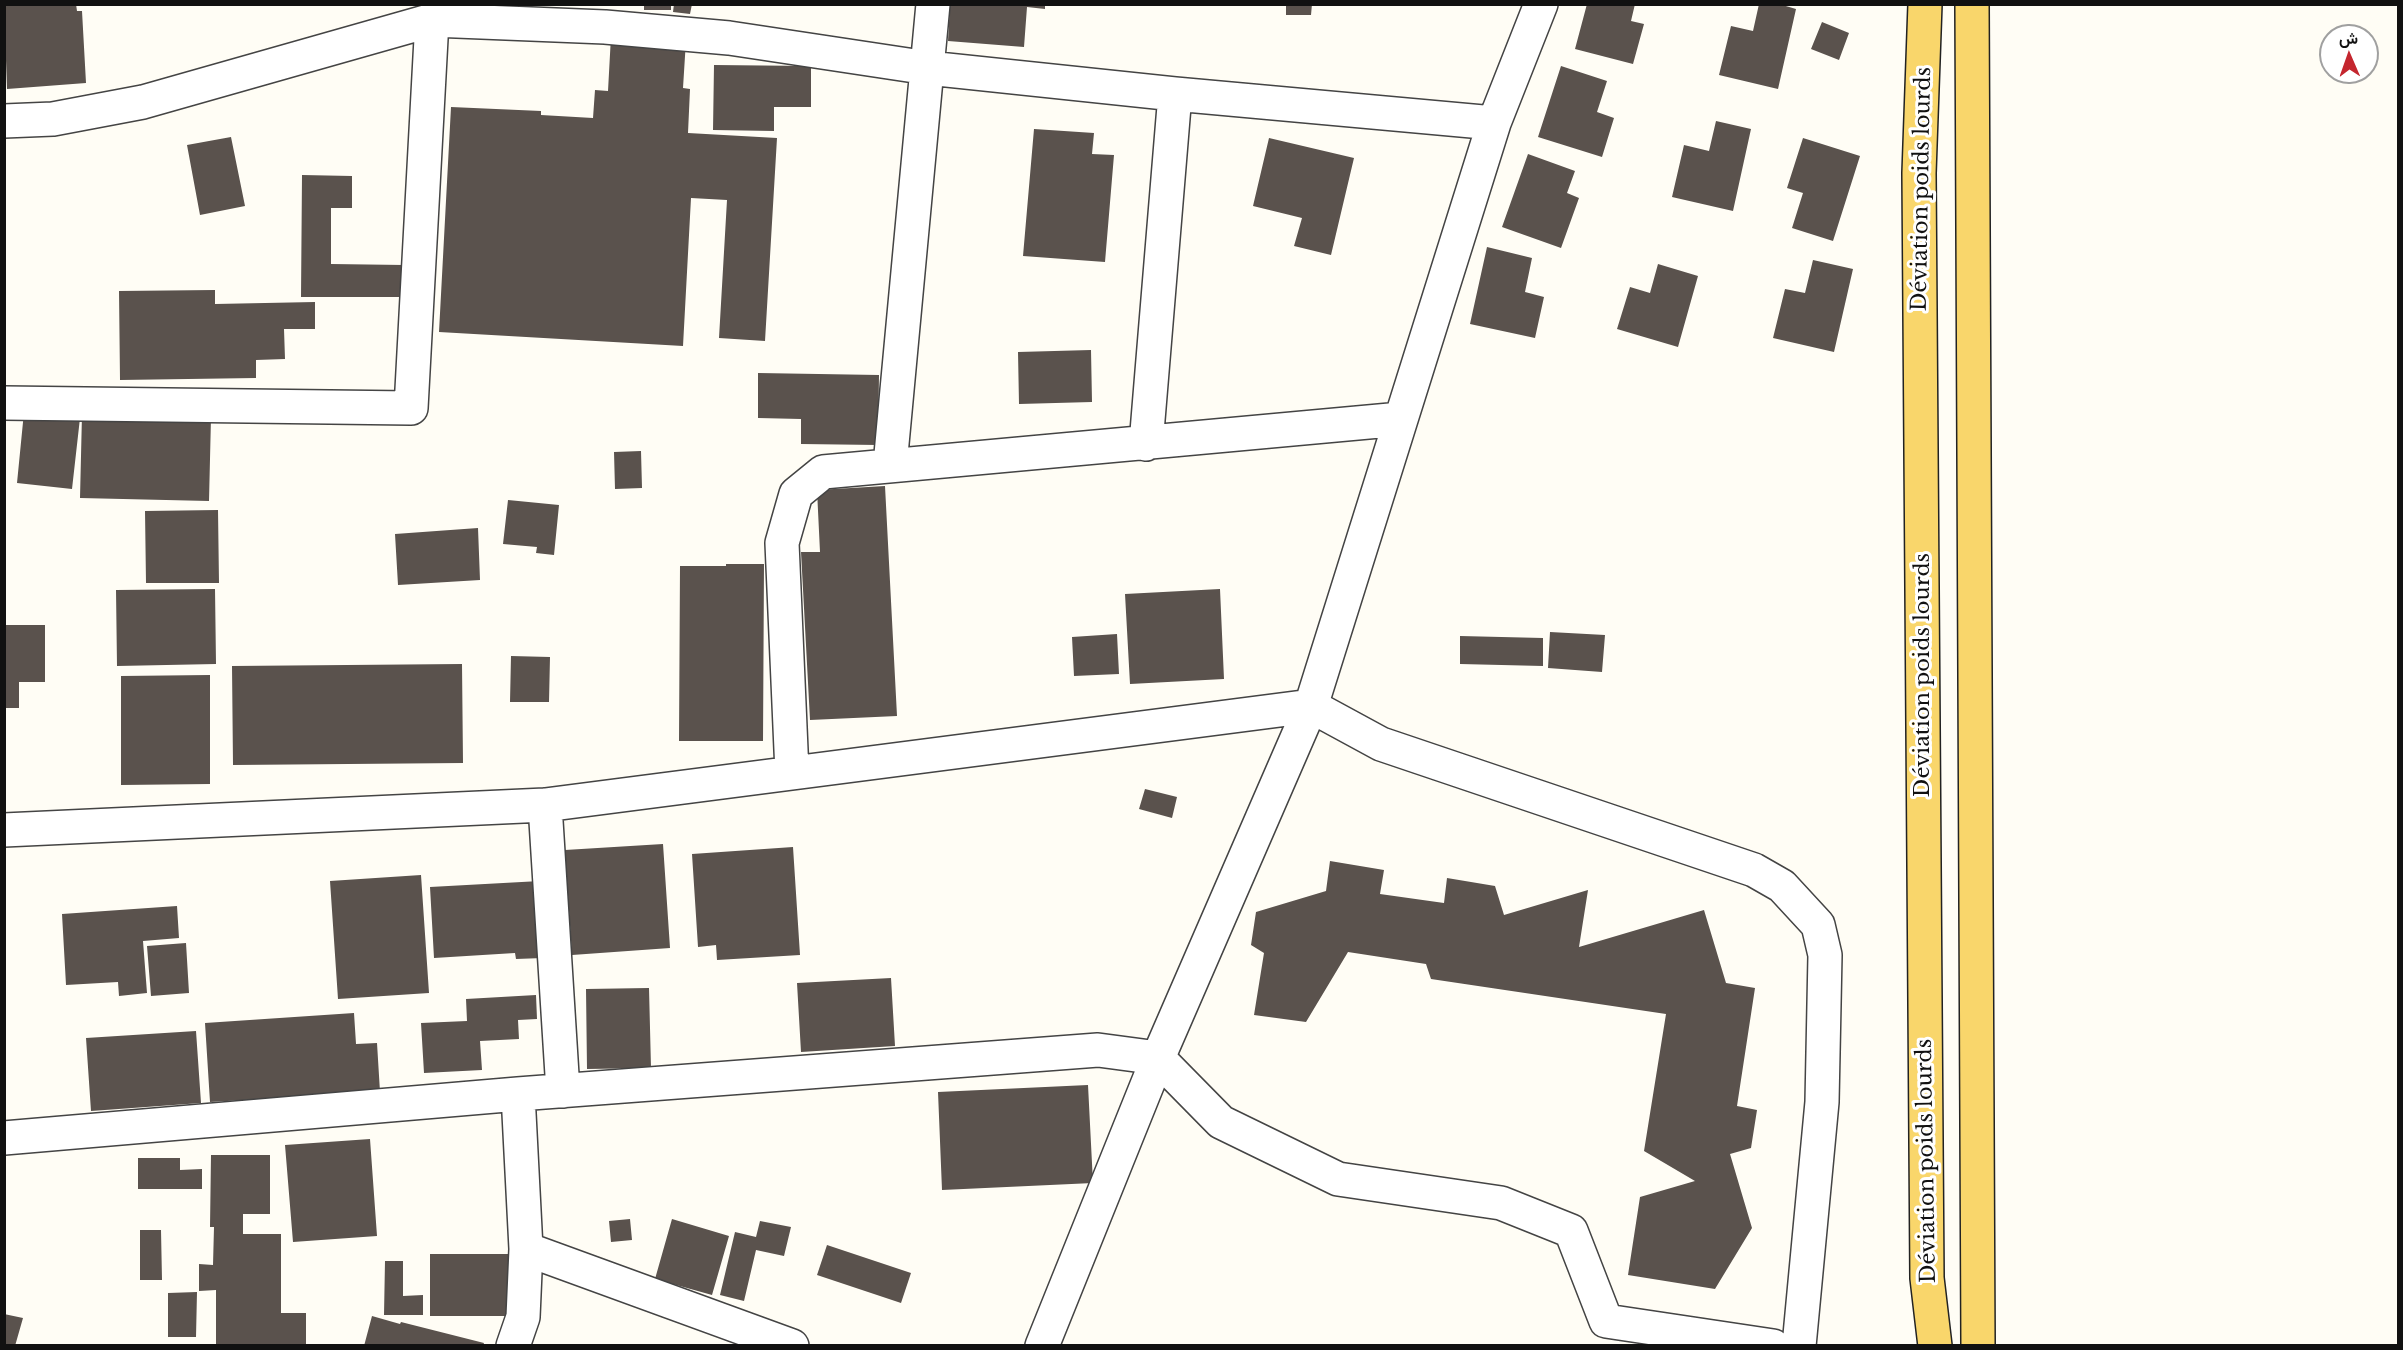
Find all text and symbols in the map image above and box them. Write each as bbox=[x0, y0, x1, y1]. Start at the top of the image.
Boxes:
north arrow bbox=[2319, 24, 2379, 84]
text: ش bbox=[2338, 28, 2358, 48]
street label: Déviation poids lourds bbox=[1907, 67, 1937, 311]
street label: Déviation poids lourds bbox=[1910, 553, 1936, 797]
street label: Déviation poids lourds bbox=[1912, 1039, 1942, 1283]

